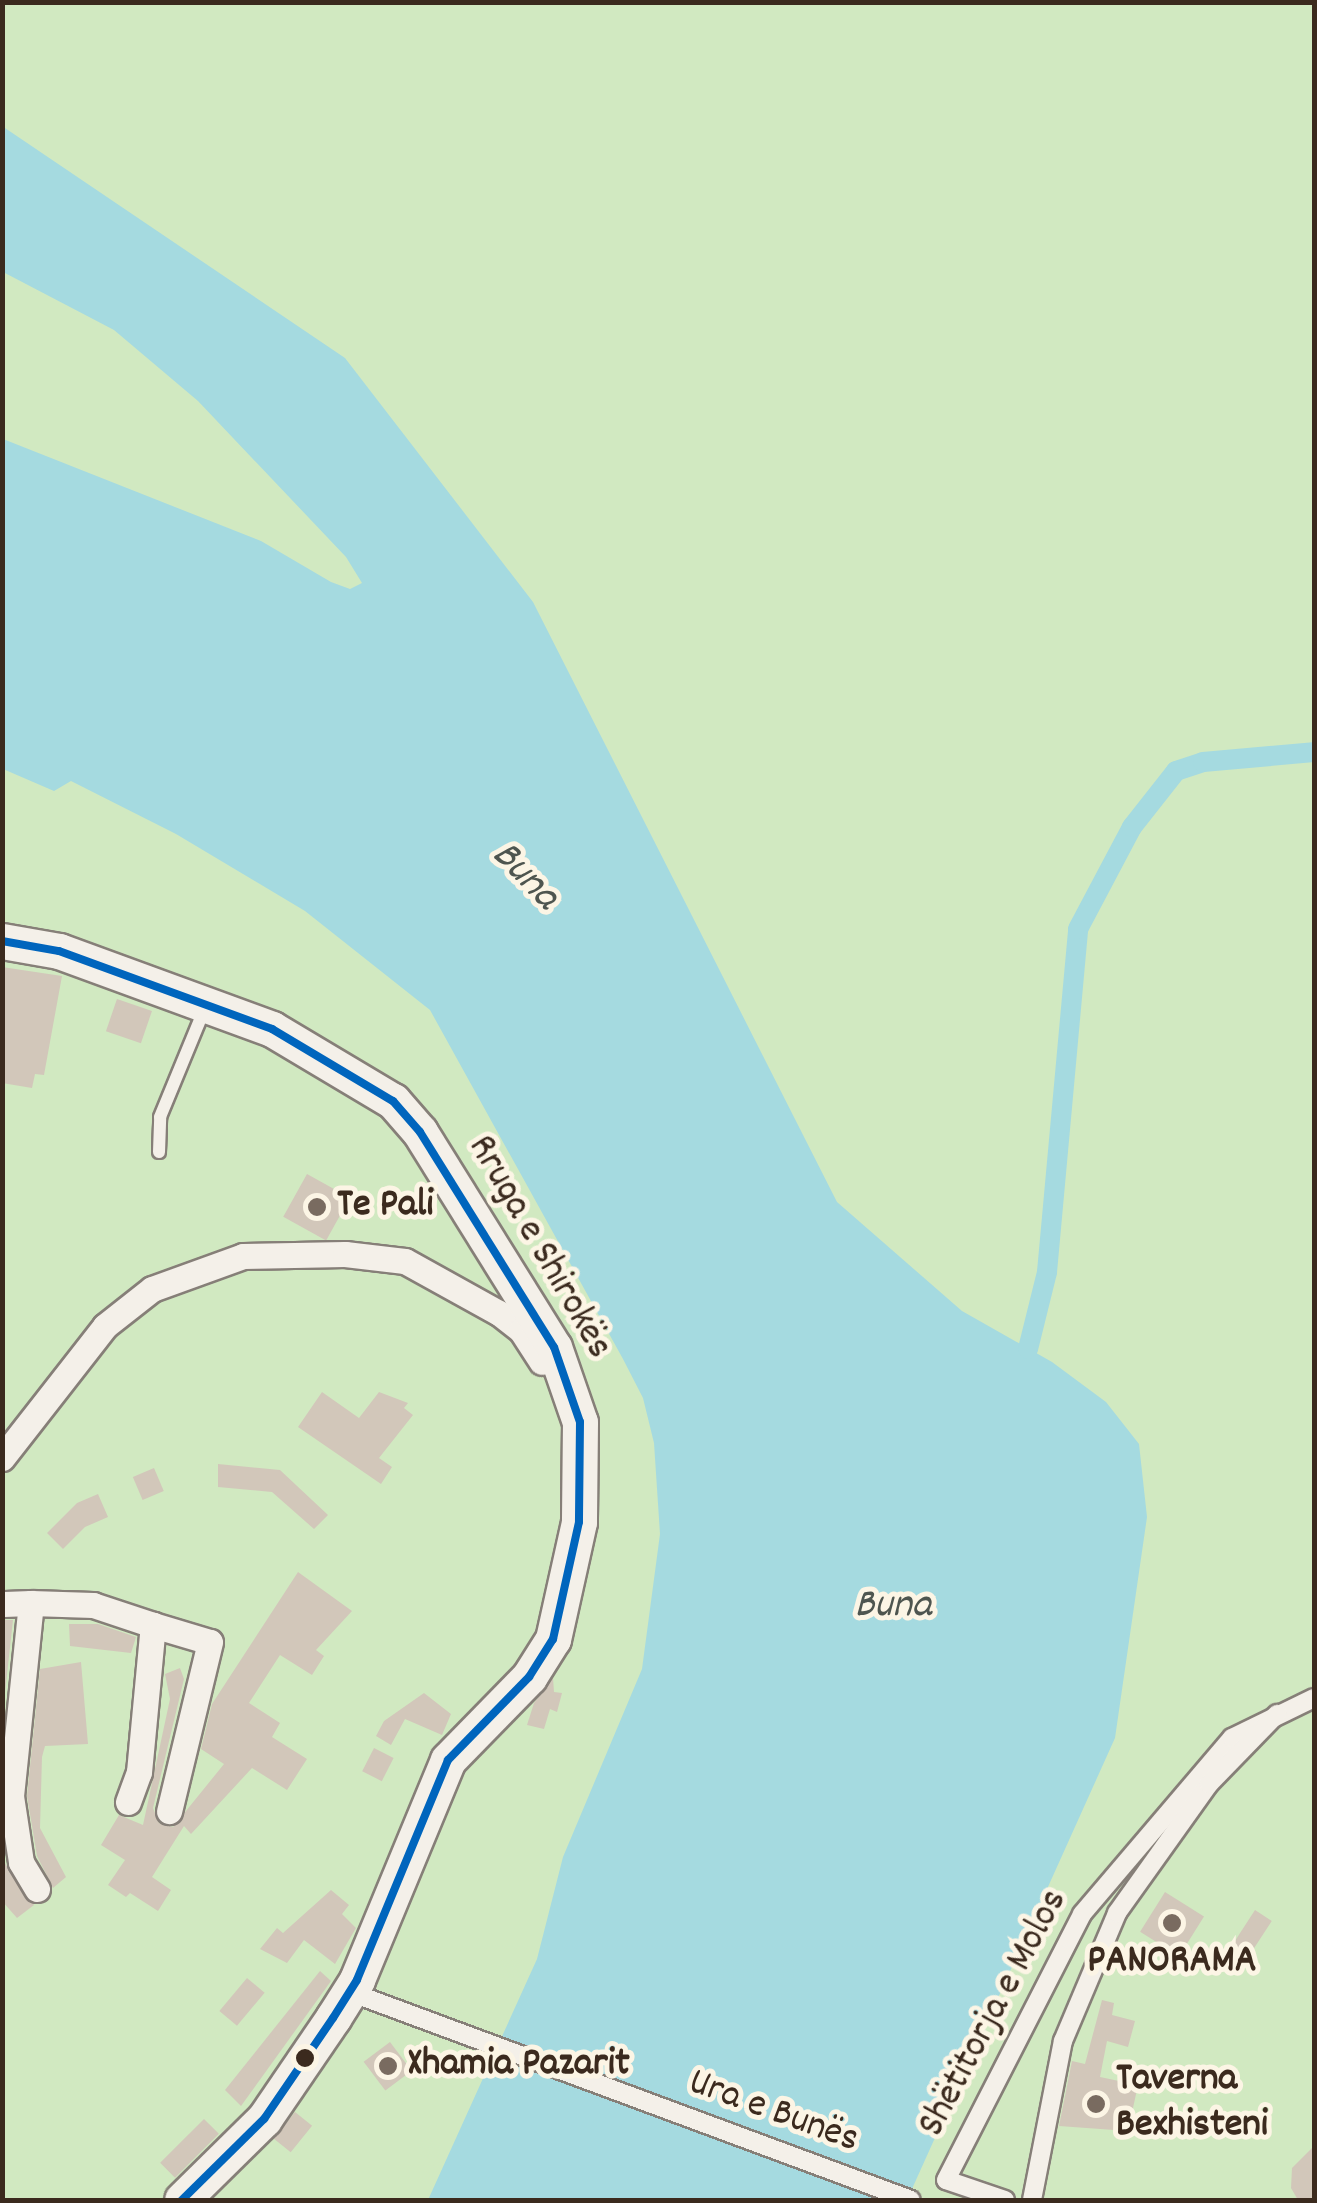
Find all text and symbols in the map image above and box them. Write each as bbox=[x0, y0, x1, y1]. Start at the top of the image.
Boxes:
water label: Buna bbox=[479, 832, 569, 922]
street label: Rruga e Shirokës bbox=[455, 1128, 621, 1368]
place label: Te Pali bbox=[337, 1183, 434, 1231]
marker: Te Pali bbox=[306, 1196, 328, 1218]
water label: Buna bbox=[854, 1582, 932, 1632]
street label: Shëtitorja e Molos bbox=[910, 1882, 1080, 2146]
marker: PANORAMA bbox=[1161, 1912, 1183, 1934]
place label: PANORAMA bbox=[1087, 1939, 1257, 1987]
place label: Xhamia Pazarit bbox=[408, 2042, 630, 2090]
unlabelled marker bbox=[295, 2048, 315, 2068]
marker: Xhamia Pazarit bbox=[377, 2055, 399, 2077]
place label: Taverna Bexhisteni bbox=[1116, 2057, 1268, 2151]
street label: Ura e Bunës bbox=[681, 2060, 865, 2166]
marker: Taverna Bexhisteni bbox=[1085, 2093, 1107, 2115]

